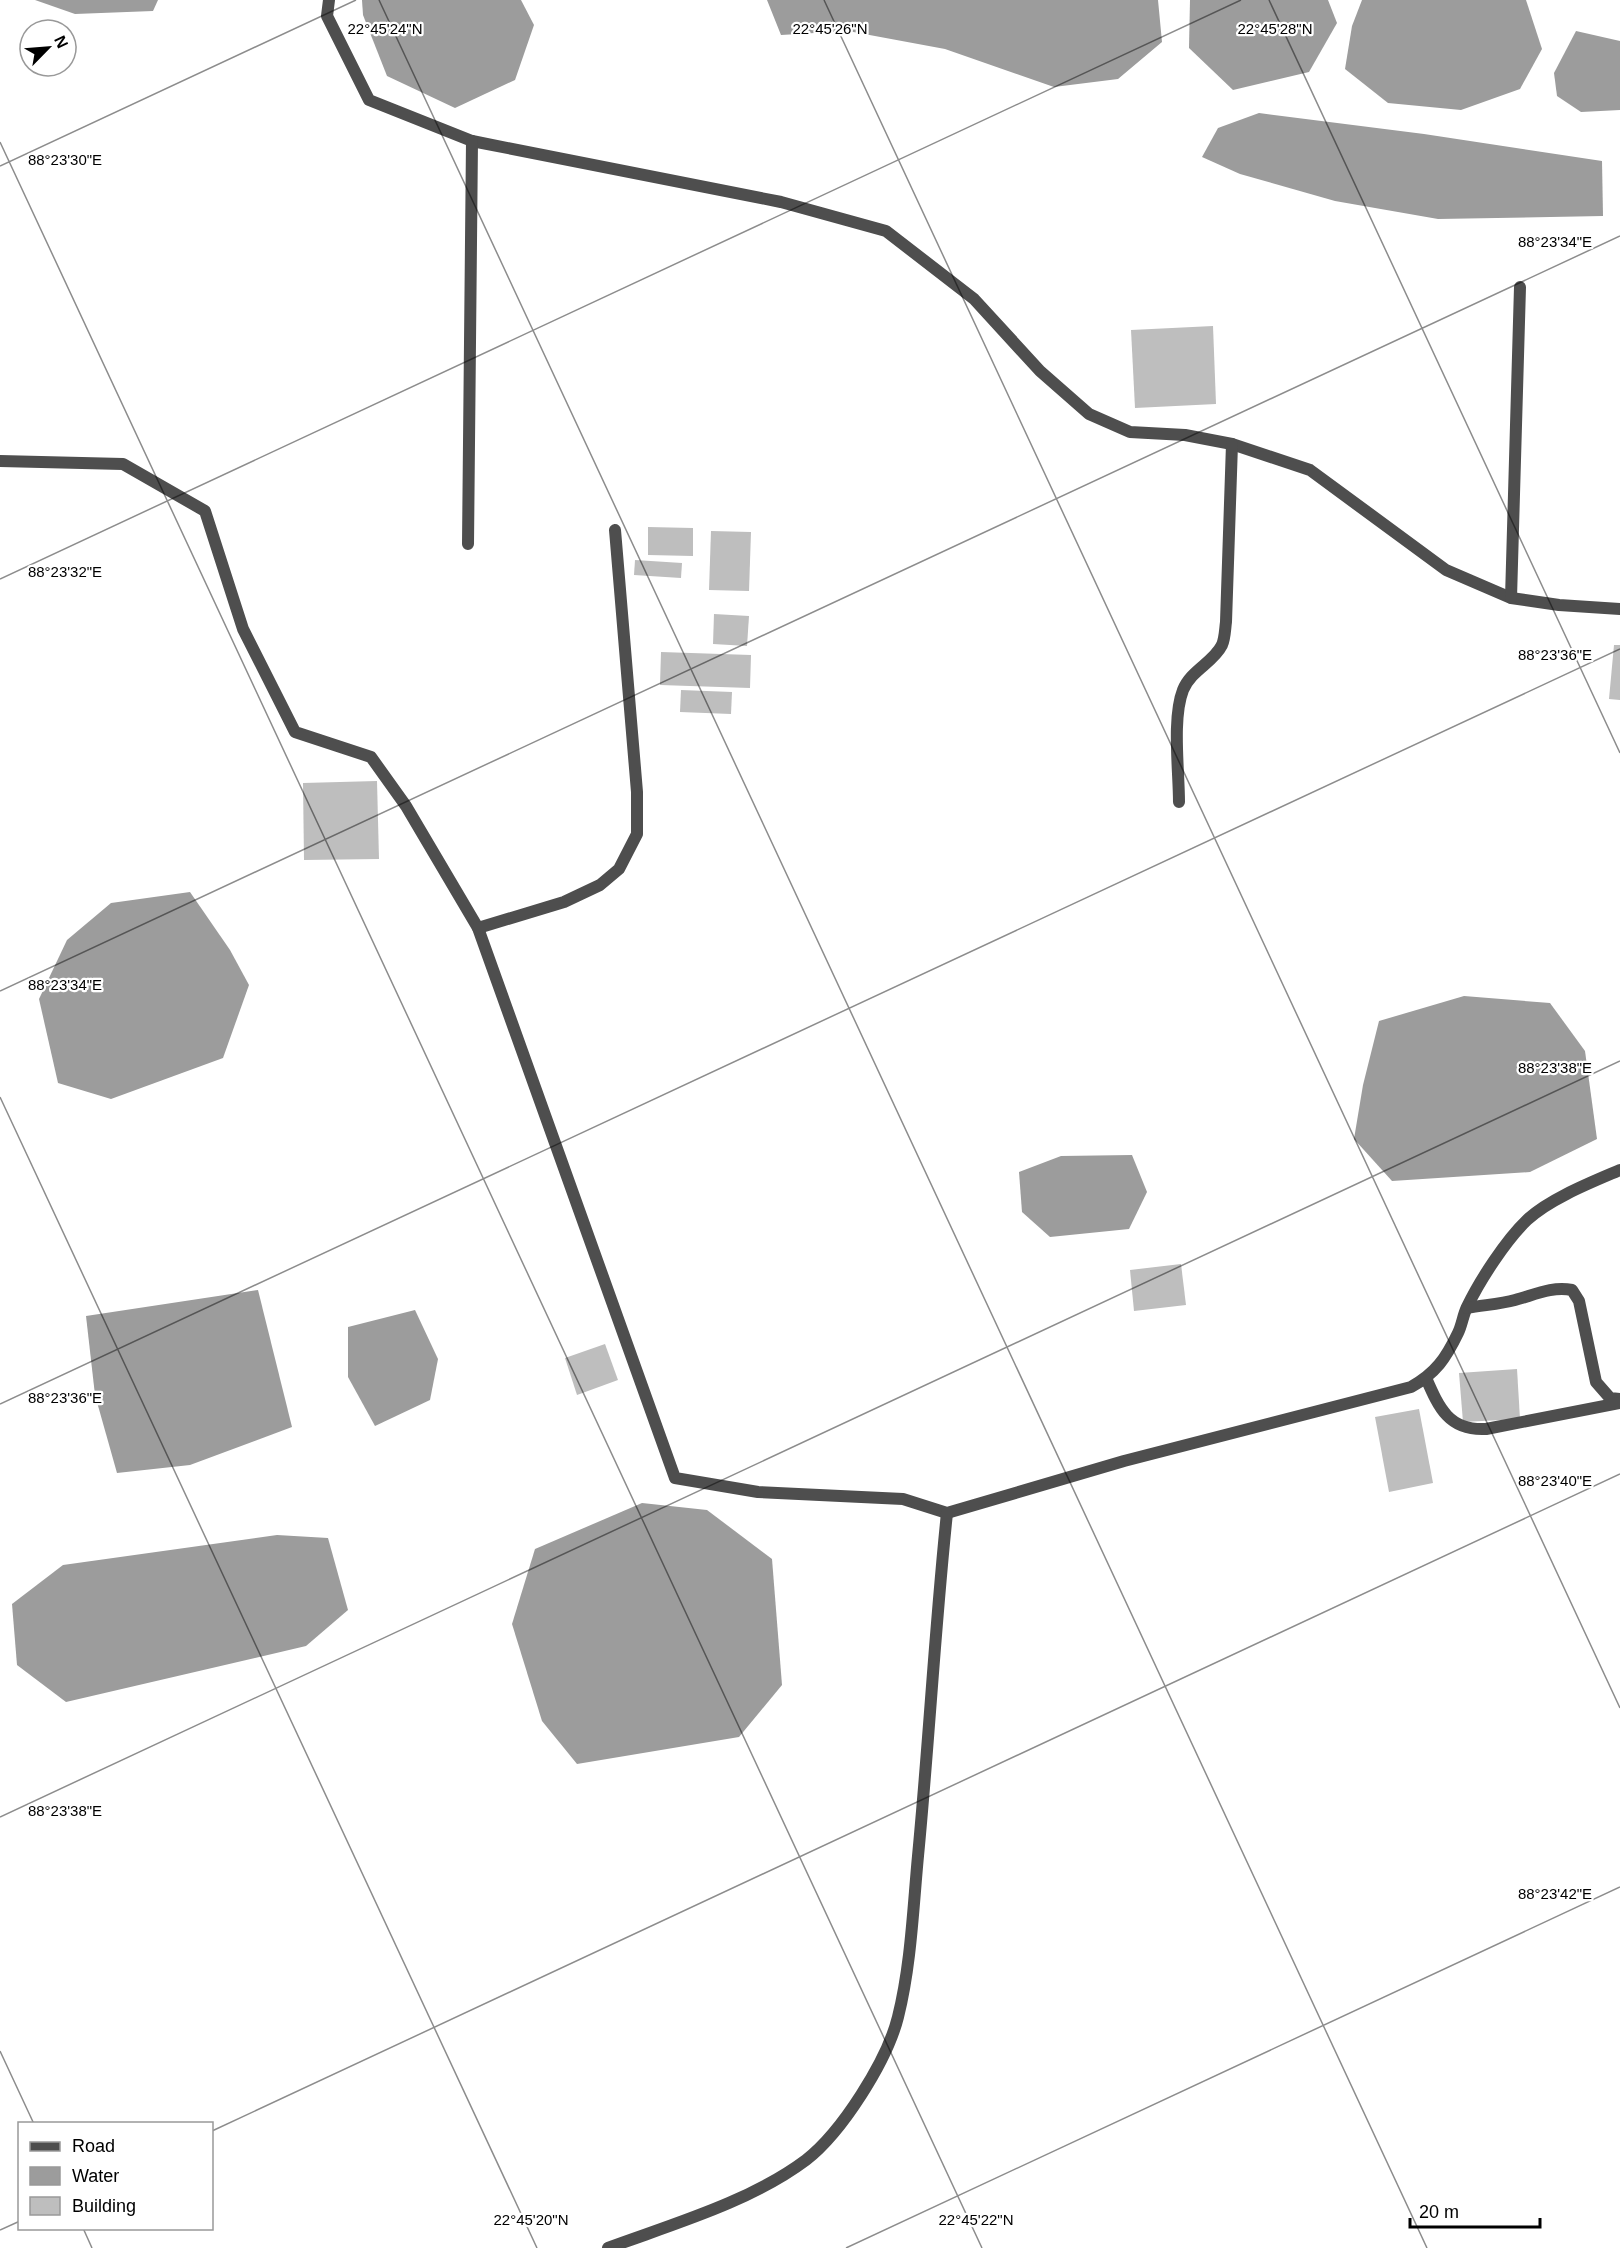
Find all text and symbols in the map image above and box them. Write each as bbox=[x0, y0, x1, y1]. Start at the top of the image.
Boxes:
north arrow bbox=[18, 18, 78, 78]
text: 22°45'24"N bbox=[347, 20, 423, 37]
text: 22°45'26"N bbox=[792, 20, 868, 37]
text: 22°45'28"N bbox=[1237, 20, 1313, 37]
text: N bbox=[51, 33, 71, 51]
text: 88°23'30"E bbox=[28, 151, 102, 168]
text: 88°23'34"E bbox=[1518, 233, 1592, 250]
text: 88°23'32"E bbox=[28, 563, 102, 580]
text: 88°23'36"E bbox=[1518, 646, 1592, 663]
text: 88°23'34"E bbox=[28, 976, 102, 993]
text: 88°23'38"E bbox=[1518, 1059, 1592, 1076]
text: 88°23'36"E bbox=[28, 1389, 102, 1406]
text: 88°23'40"E bbox=[1518, 1472, 1592, 1489]
text: 88°23'38"E bbox=[28, 1802, 102, 1819]
text: 88°23'42"E bbox=[1518, 1885, 1592, 1902]
legend bbox=[18, 2122, 213, 2230]
text: Road bbox=[72, 2136, 115, 2156]
text: Water bbox=[72, 2166, 119, 2186]
scale bar bbox=[1410, 2191, 1540, 2229]
text: Building bbox=[72, 2196, 136, 2216]
text: 20 m bbox=[1419, 2202, 1459, 2222]
text: 22°45'20"N bbox=[493, 2211, 569, 2228]
text: 22°45'22"N bbox=[938, 2211, 1014, 2228]

